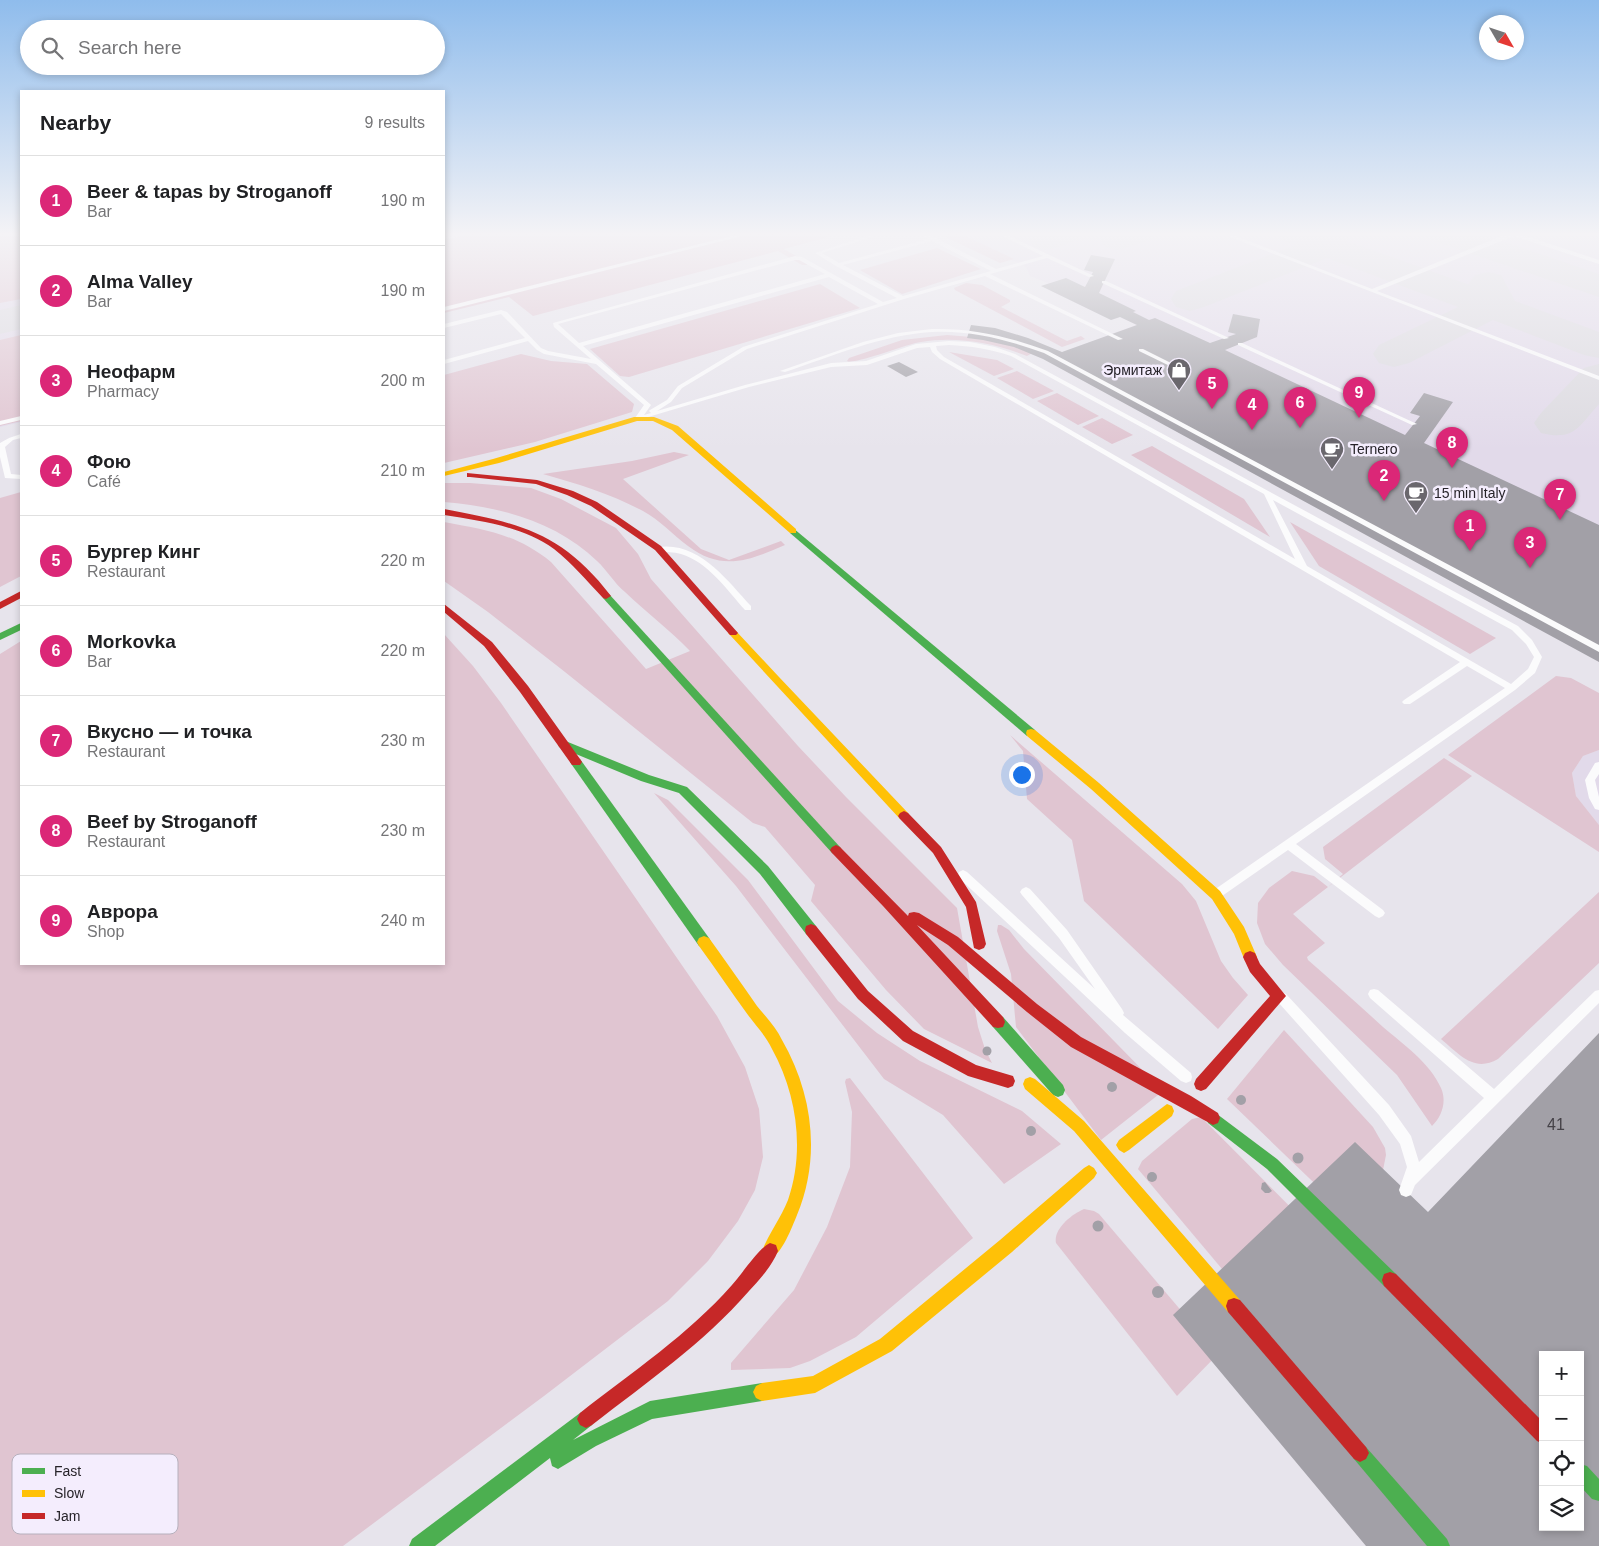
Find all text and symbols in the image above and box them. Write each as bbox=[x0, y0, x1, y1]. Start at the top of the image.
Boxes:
north arrow bbox=[1479, 15, 1524, 60]
search box bbox=[20, 20, 445, 75]
icon: search bbox=[38, 34, 66, 62]
text: Search here bbox=[78, 37, 182, 58]
text: Nearby bbox=[40, 111, 111, 134]
text: 9 results bbox=[365, 114, 425, 131]
text: Beer & tapas by Stroganoff bbox=[87, 181, 332, 202]
text: 1 bbox=[52, 192, 60, 209]
text: 190 m bbox=[381, 192, 425, 209]
text: Bar bbox=[87, 203, 112, 220]
text: Alma Valley bbox=[87, 271, 193, 292]
text: 2 bbox=[52, 282, 60, 299]
text: 190 m bbox=[381, 282, 425, 299]
text: Bar bbox=[87, 293, 112, 310]
shop icon: Эрмитаж bbox=[1166, 357, 1192, 391]
text: Неофарм bbox=[87, 361, 176, 382]
place label: Эрмитаж bbox=[1103, 362, 1163, 378]
pin: 5 bbox=[1196, 368, 1228, 409]
text: 3 bbox=[52, 372, 60, 389]
text: 200 m bbox=[381, 372, 425, 389]
pin: 9 bbox=[1343, 377, 1375, 418]
text: Pharmacy bbox=[87, 383, 159, 400]
pin: 6 bbox=[1284, 387, 1316, 428]
pin: 4 bbox=[1236, 389, 1268, 430]
pin: 8 bbox=[1436, 427, 1468, 468]
cafe icon: Ternero bbox=[1319, 436, 1345, 470]
place label: Ternero bbox=[1350, 441, 1398, 457]
text: Фою bbox=[87, 451, 131, 472]
pin: 2 bbox=[1368, 460, 1400, 501]
text: 4 bbox=[52, 462, 60, 479]
text: 210 m bbox=[381, 462, 425, 479]
text: Café bbox=[87, 473, 121, 490]
pin: 7 bbox=[1544, 479, 1576, 520]
cafe icon: 15 min Italy bbox=[1403, 480, 1429, 514]
place label: 15 min Italy bbox=[1434, 485, 1506, 501]
pin: 1 bbox=[1454, 510, 1486, 551]
pin: 3 bbox=[1514, 527, 1546, 568]
text: Бургер Кинг bbox=[87, 541, 200, 562]
text: 5 bbox=[52, 552, 60, 569]
text: 220 m bbox=[381, 552, 425, 569]
text: Restaurant bbox=[87, 563, 165, 580]
text: Morkovka bbox=[87, 631, 176, 652]
text: 6 bbox=[52, 642, 60, 659]
text: 220 m bbox=[381, 642, 425, 659]
text: Bar bbox=[87, 653, 112, 670]
text: Вкусно — и точка bbox=[87, 721, 252, 742]
text: 7 bbox=[52, 732, 60, 749]
text: 230 m bbox=[381, 732, 425, 749]
text: Restaurant bbox=[87, 743, 165, 760]
your location bbox=[1009, 762, 1035, 788]
text: Beef by Stroganoff bbox=[87, 811, 257, 832]
text: 8 bbox=[52, 822, 60, 839]
text: 230 m bbox=[381, 822, 425, 839]
text: Restaurant bbox=[87, 833, 165, 850]
text: Аврора bbox=[87, 901, 158, 922]
text: 9 bbox=[52, 912, 60, 929]
text: 240 m bbox=[381, 912, 425, 929]
text: Shop bbox=[87, 923, 124, 940]
house number: 41 bbox=[1547, 1116, 1565, 1133]
map controls bbox=[1539, 1351, 1584, 1531]
button: + bbox=[1539, 1351, 1584, 1396]
button: − bbox=[1539, 1396, 1584, 1441]
button: locate bbox=[1539, 1441, 1584, 1486]
legend bbox=[12, 1454, 178, 1534]
text: Fast bbox=[54, 1463, 81, 1479]
text: Slow bbox=[54, 1485, 85, 1501]
button: layers bbox=[1539, 1486, 1584, 1531]
text: Jam bbox=[54, 1508, 80, 1524]

